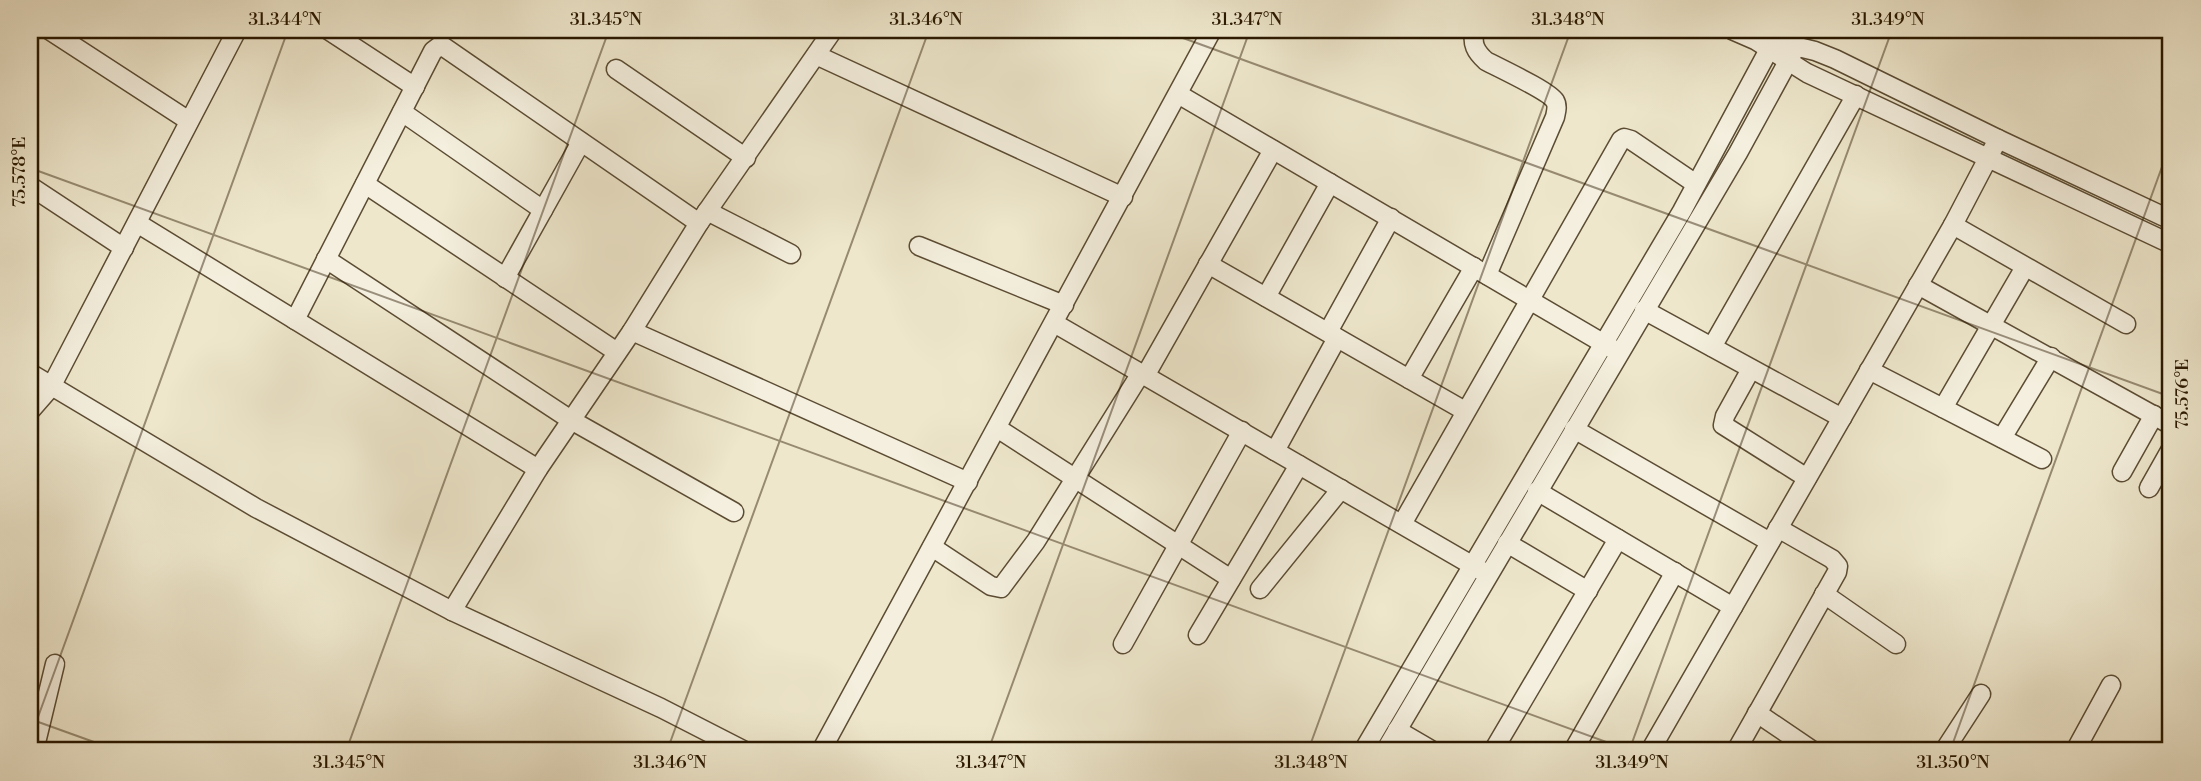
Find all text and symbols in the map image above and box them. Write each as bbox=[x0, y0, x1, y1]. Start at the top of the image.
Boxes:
text: 31.344°N bbox=[248, 8, 322, 31]
text: 31.345°N bbox=[570, 8, 643, 31]
text: 31.346°N bbox=[889, 8, 963, 31]
text: 31.347°N bbox=[1212, 8, 1283, 31]
text: 31.348°N bbox=[1531, 8, 1605, 31]
text: 31.349°N bbox=[1851, 8, 1925, 31]
text: 75.578°E bbox=[8, 137, 31, 207]
text: 75.576°E bbox=[2171, 359, 2194, 429]
text: 31.345°N bbox=[313, 751, 386, 774]
text: 31.346°N bbox=[633, 751, 707, 774]
text: 31.347°N bbox=[956, 751, 1027, 774]
text: 31.348°N bbox=[1274, 751, 1348, 774]
text: 31.349°N bbox=[1595, 751, 1669, 774]
text: 31.350°N bbox=[1916, 751, 1990, 774]

